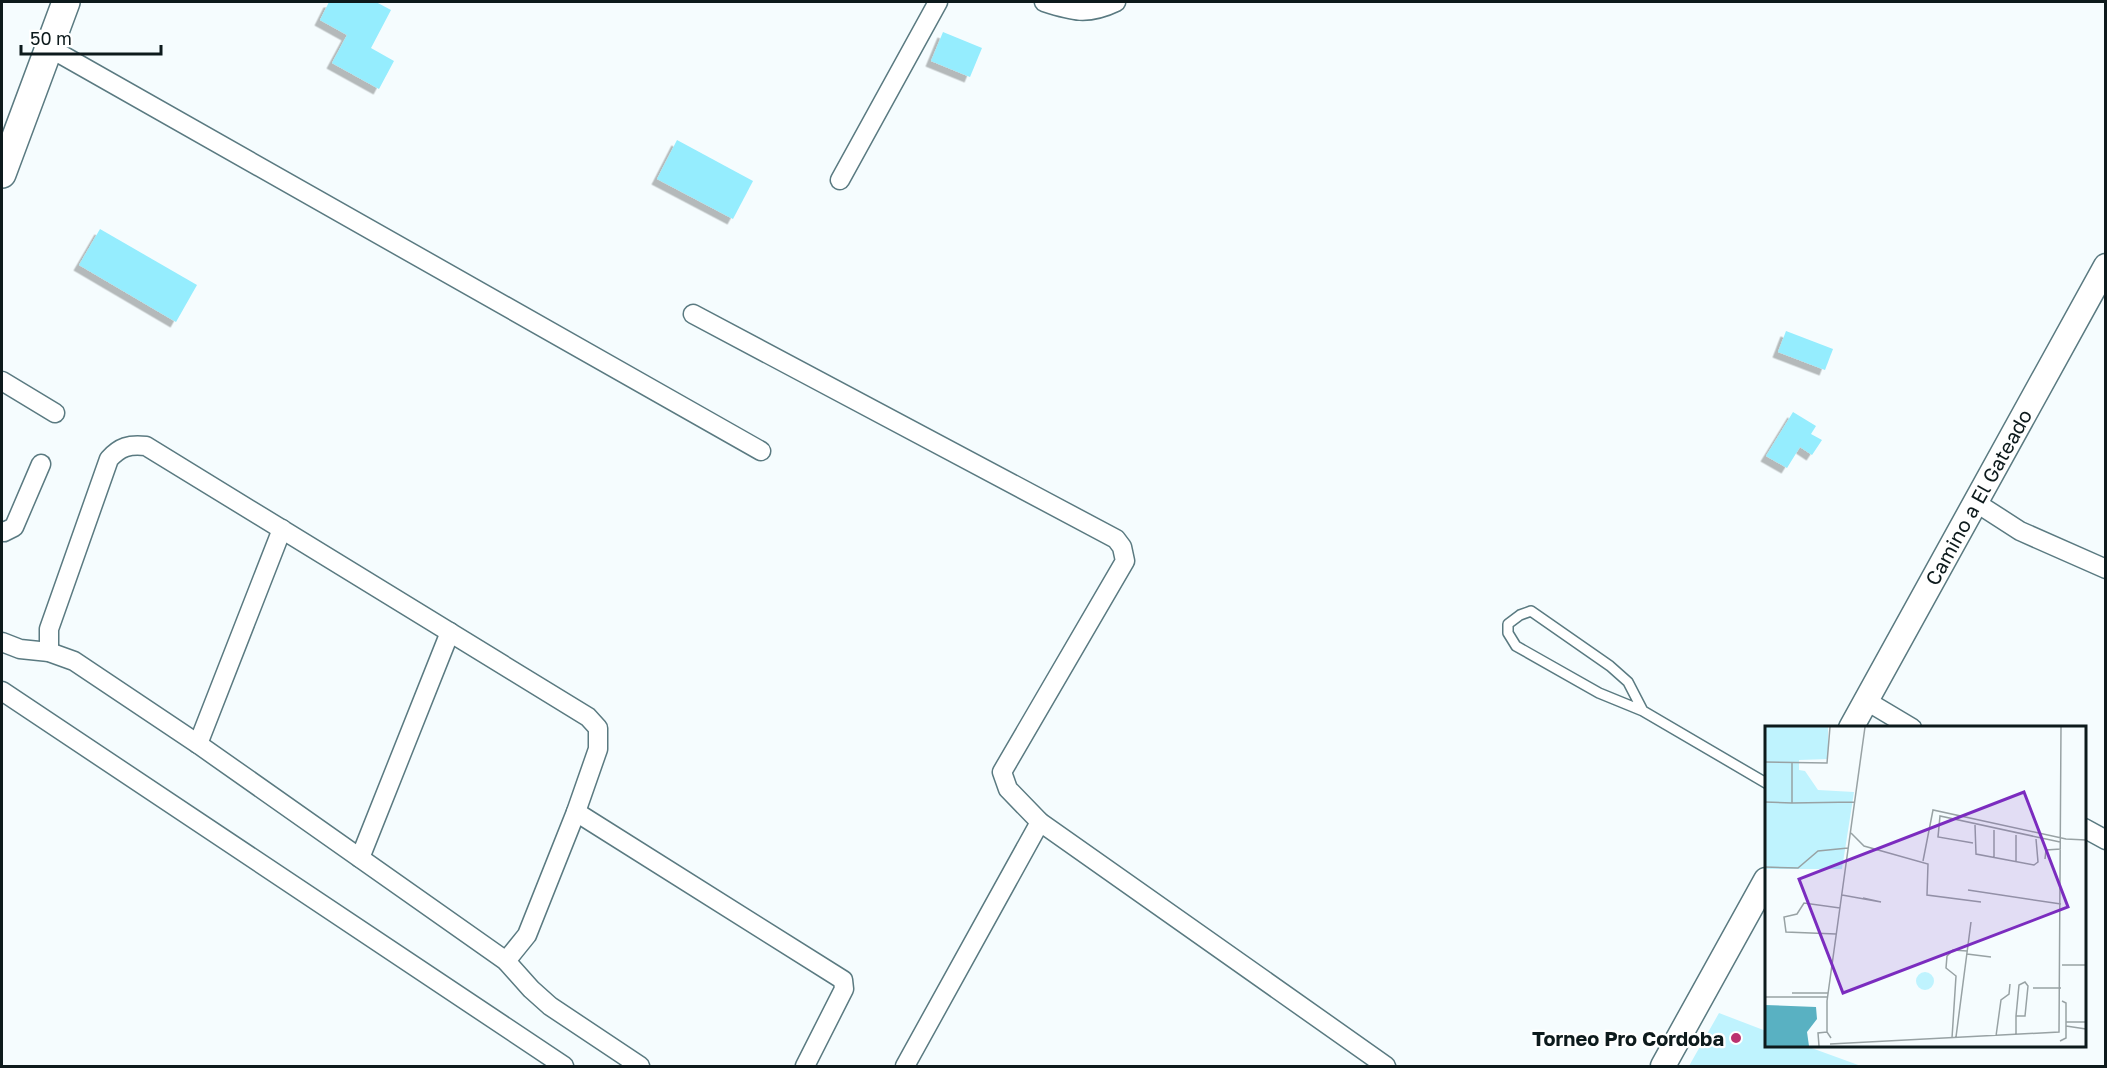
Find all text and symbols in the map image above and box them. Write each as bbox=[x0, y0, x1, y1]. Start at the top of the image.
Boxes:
scale bar bbox=[21, 18, 160, 56]
text: 50 m bbox=[30, 27, 72, 49]
street label: Camino a El Gateado bbox=[1920, 405, 2036, 589]
inset map bbox=[1765, 726, 2086, 1047]
place label: Torneo Pro Cordoba bbox=[1532, 1026, 1724, 1050]
marker: Torneo Pro Cordoba bbox=[1729, 1031, 1743, 1045]

